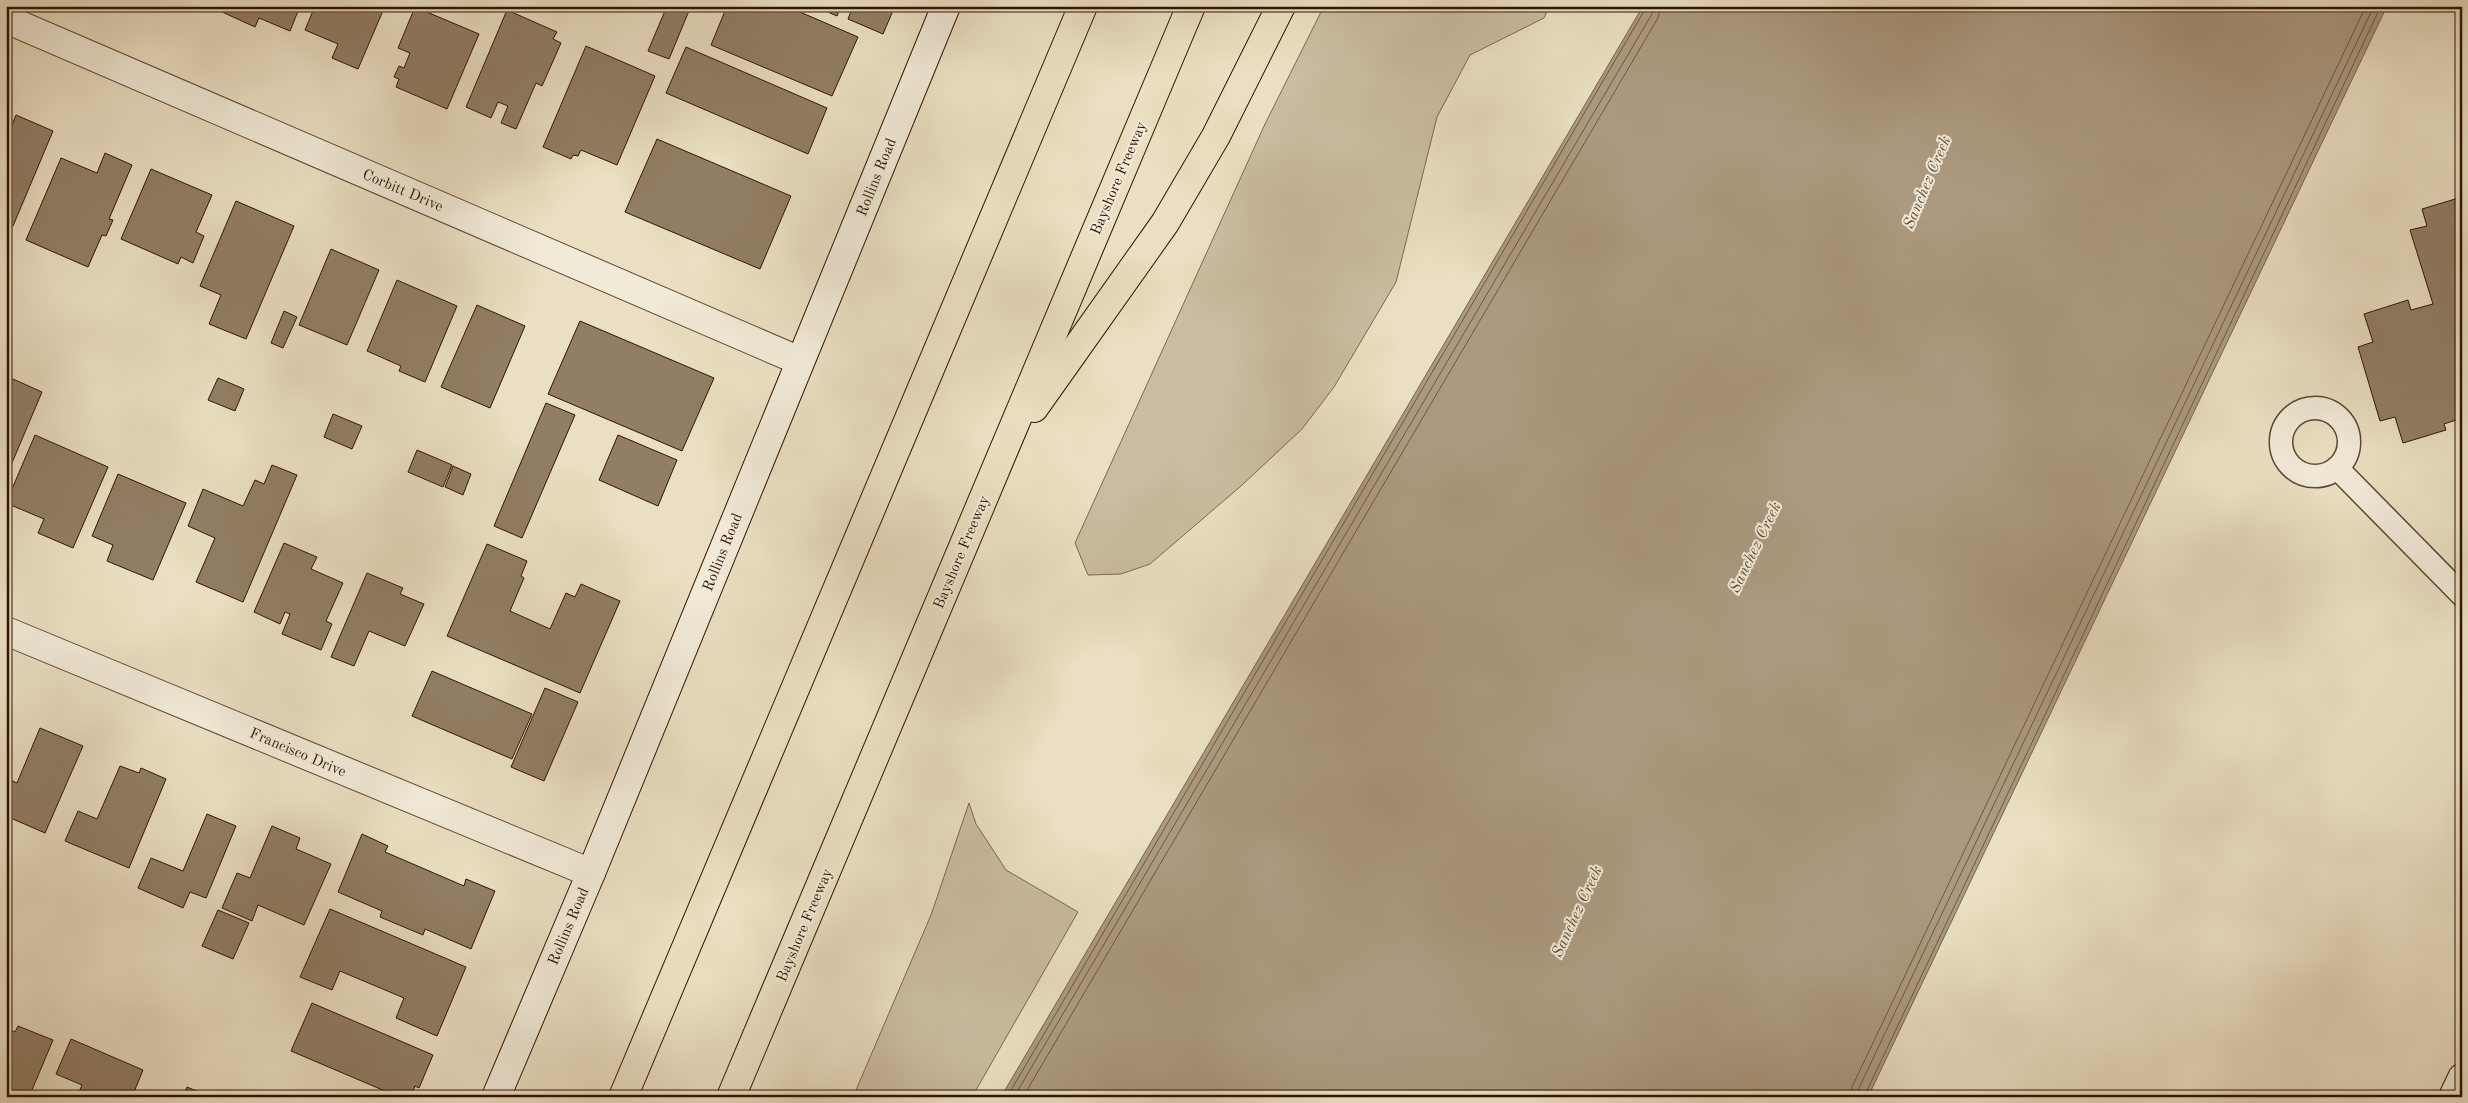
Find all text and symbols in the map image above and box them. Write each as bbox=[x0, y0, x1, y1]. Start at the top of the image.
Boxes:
street label: Bayshore Freeway bbox=[1089, 120, 1150, 237]
water label: Sanchez Creek bbox=[1901, 134, 1955, 232]
street label: Rollins Road bbox=[855, 136, 900, 219]
street label: Corbitt Drive bbox=[360, 168, 445, 215]
street label: Bayshore Freeway bbox=[932, 494, 993, 611]
water label: Sanchez Creek bbox=[1727, 500, 1785, 596]
street label: Rollins Road bbox=[701, 511, 746, 594]
street label: Francisco Drive bbox=[247, 726, 348, 780]
water label: Sanchez Creek bbox=[1550, 863, 1606, 960]
street label: Bayshore Freeway bbox=[775, 867, 836, 984]
street label: Rollins Road bbox=[546, 886, 592, 968]

